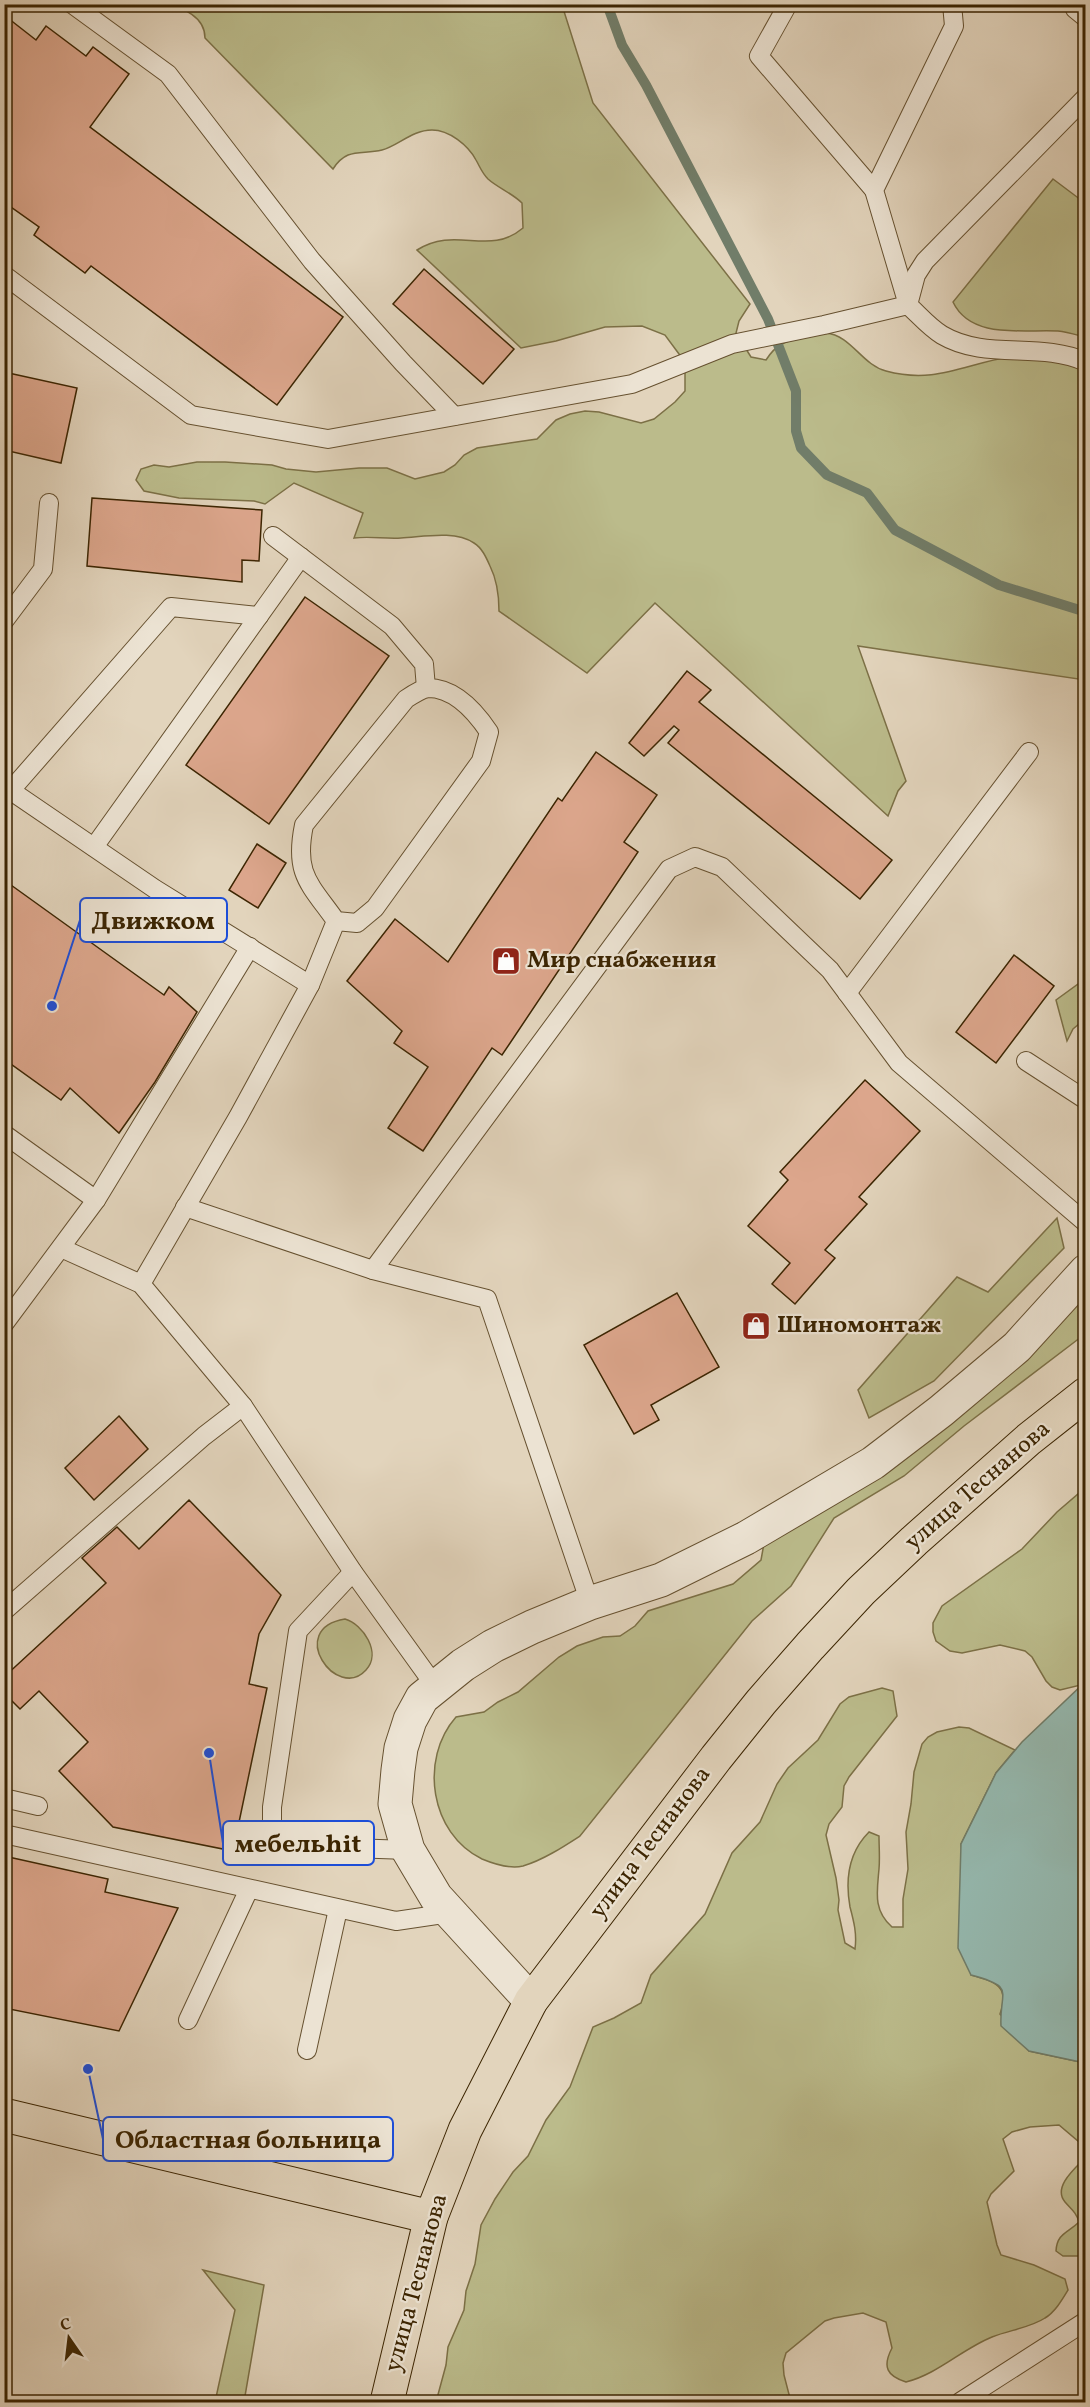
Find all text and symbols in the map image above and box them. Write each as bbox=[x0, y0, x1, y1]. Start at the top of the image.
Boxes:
callout: Движком bbox=[80, 898, 227, 942]
text: Движком bbox=[91, 904, 215, 940]
place label: Мир снабжения bbox=[527, 944, 716, 978]
shop icon: Мир снабжения bbox=[490, 945, 522, 977]
place label: Шиномонтаж bbox=[777, 1309, 941, 1343]
shop icon: Шиномонтаж bbox=[740, 1310, 772, 1342]
street label: улица Теснанова bbox=[898, 1413, 1058, 1559]
street label: улица Теснанова bbox=[582, 1760, 720, 1926]
callout: мебельhit bbox=[223, 1821, 374, 1865]
text: мебельhit bbox=[235, 1827, 362, 1863]
callout: Областная больница bbox=[103, 2117, 393, 2161]
text: Областная больница bbox=[115, 2123, 381, 2159]
street label: улица Теснанова bbox=[377, 2190, 457, 2376]
north arrow bbox=[39, 2308, 99, 2368]
text: С bbox=[58, 2313, 74, 2337]

